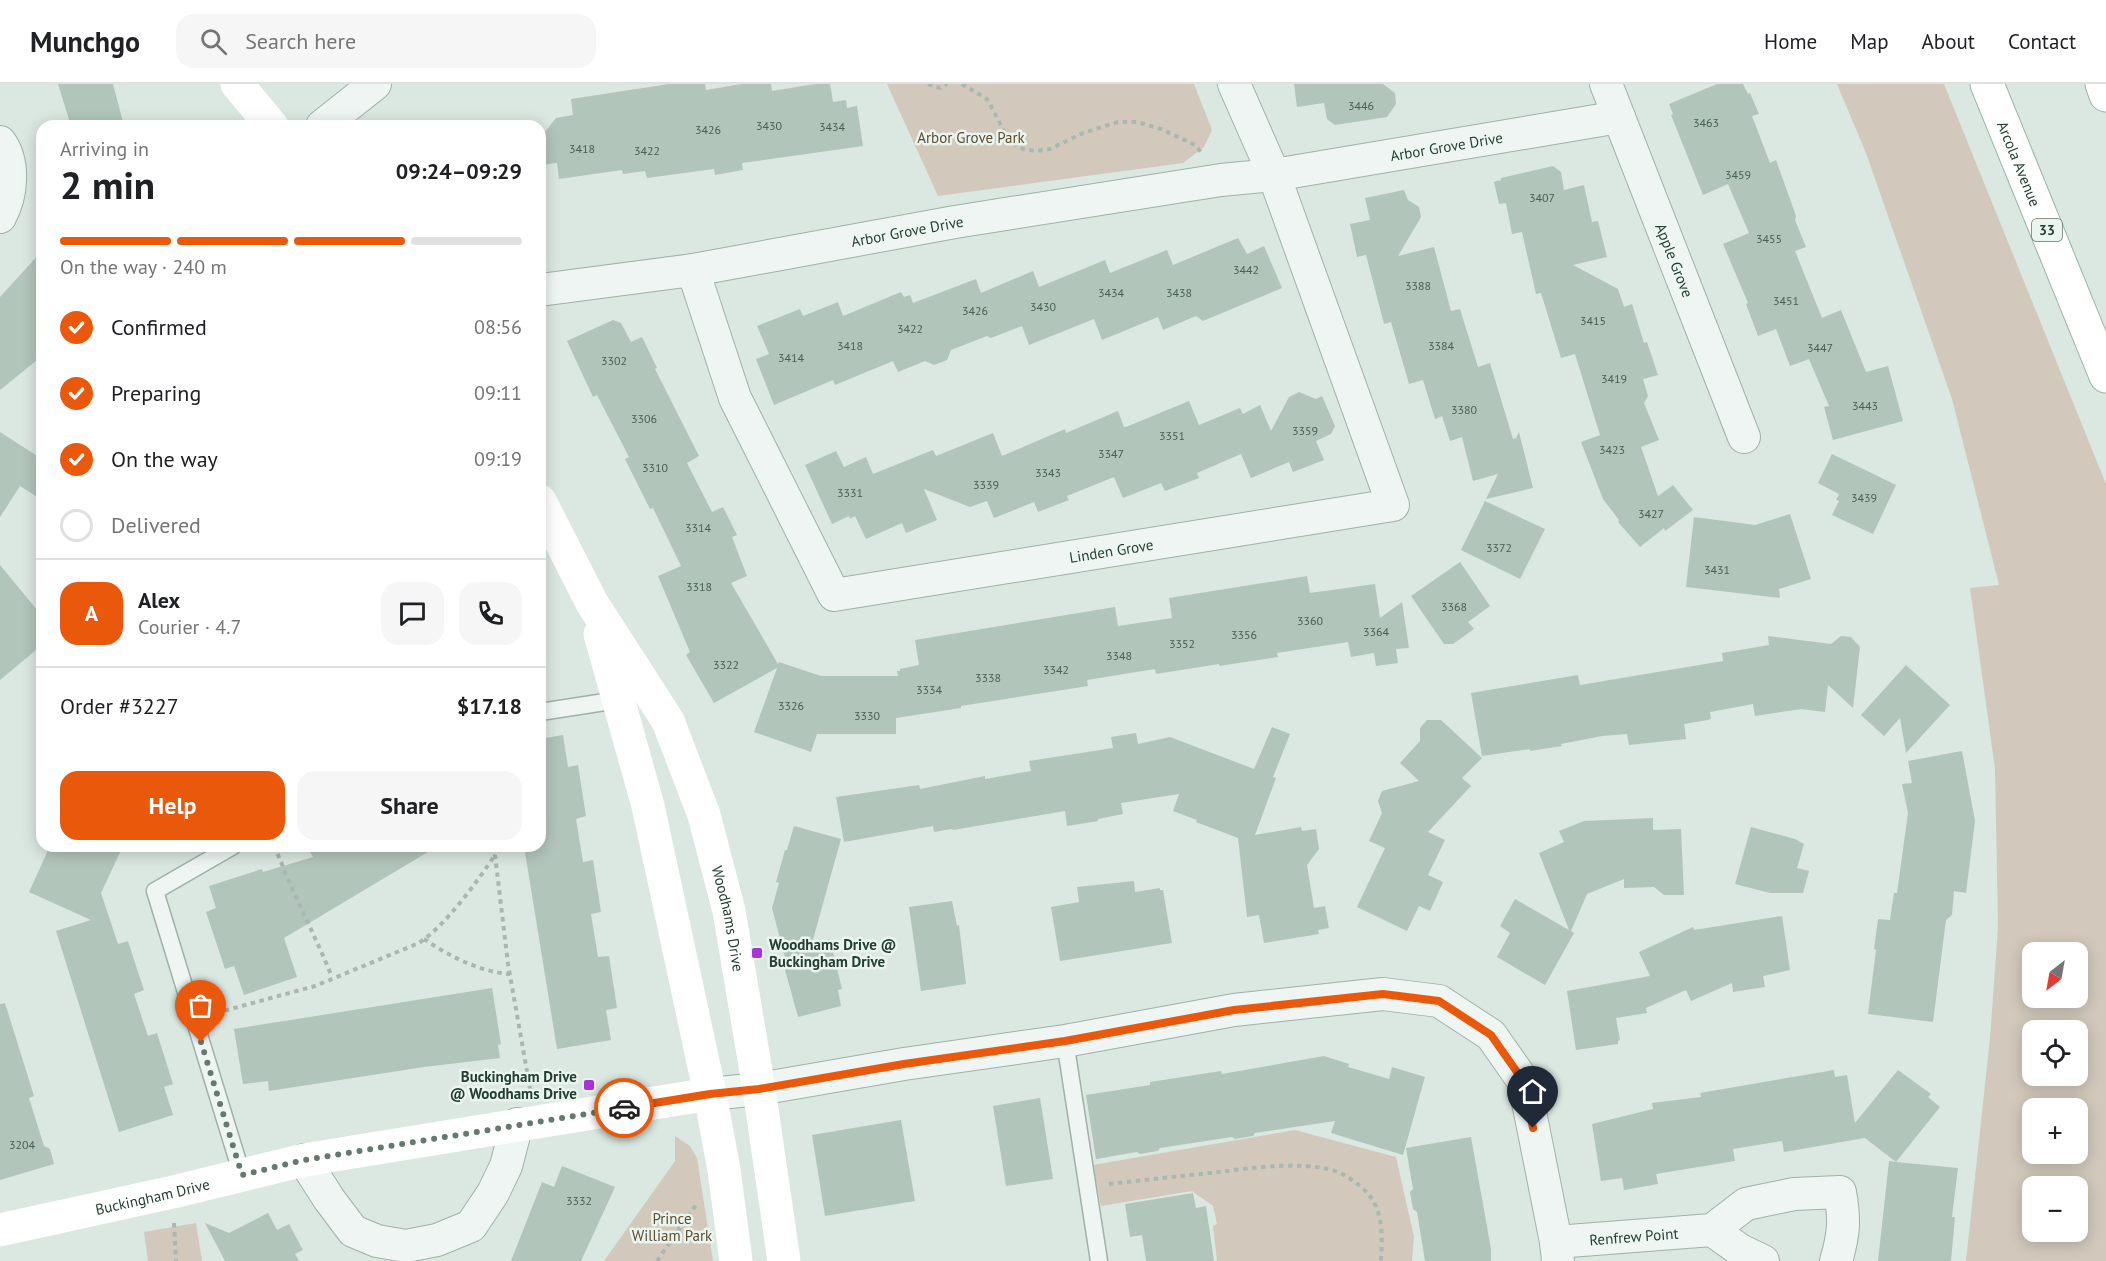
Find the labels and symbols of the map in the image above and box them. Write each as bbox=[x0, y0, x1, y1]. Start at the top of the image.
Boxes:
house number: 3446 bbox=[1348, 98, 1374, 113]
house number: 3463 bbox=[1693, 115, 1719, 130]
house number: 3430 bbox=[756, 118, 783, 133]
street label: Arcola Avenue bbox=[1994, 118, 2045, 209]
house number: 3434 bbox=[819, 119, 846, 134]
house number: 3426 bbox=[695, 122, 721, 137]
street label: Arbor Grove Drive bbox=[1389, 127, 1504, 165]
park label: Arbor Grove Park bbox=[917, 128, 1026, 147]
house number: 3418 bbox=[569, 141, 595, 156]
house number: 3422 bbox=[634, 143, 660, 158]
house number: 3459 bbox=[1725, 167, 1751, 182]
house number: 3407 bbox=[1529, 190, 1555, 205]
street label: Arbor Grove Drive bbox=[849, 211, 965, 250]
road number: 33 bbox=[2032, 219, 2062, 241]
street label: Apple Grove bbox=[1652, 220, 1698, 300]
house number: 3455 bbox=[1756, 231, 1782, 246]
house number: 3442 bbox=[1233, 262, 1259, 277]
house number: 3388 bbox=[1405, 278, 1431, 293]
house number: 3434 bbox=[1098, 285, 1125, 300]
house number: 3438 bbox=[1166, 285, 1192, 300]
house number: 3451 bbox=[1773, 293, 1799, 308]
house number: 3430 bbox=[1030, 299, 1057, 314]
house number: 3426 bbox=[962, 303, 988, 318]
house number: 3415 bbox=[1580, 313, 1606, 328]
house number: 3422 bbox=[897, 321, 923, 336]
house number: 3418 bbox=[837, 338, 863, 353]
house number: 3384 bbox=[1428, 338, 1455, 353]
house number: 3447 bbox=[1807, 340, 1833, 355]
house number: 3414 bbox=[778, 350, 805, 365]
house number: 3302 bbox=[601, 353, 627, 368]
house number: 3419 bbox=[1601, 371, 1627, 386]
house number: 3443 bbox=[1852, 398, 1878, 413]
house number: 3380 bbox=[1451, 402, 1478, 417]
house number: 3306 bbox=[631, 411, 657, 426]
house number: 3359 bbox=[1292, 423, 1318, 438]
house number: 3351 bbox=[1159, 428, 1185, 443]
house number: 3423 bbox=[1599, 442, 1625, 457]
house number: 3347 bbox=[1098, 446, 1124, 461]
house number: 3310 bbox=[642, 460, 669, 475]
house number: 3343 bbox=[1035, 465, 1061, 480]
house number: 3339 bbox=[973, 477, 999, 492]
house number: 3331 bbox=[837, 485, 863, 500]
house number: 3439 bbox=[1851, 490, 1877, 505]
house number: 3427 bbox=[1638, 506, 1664, 521]
house number: 3314 bbox=[685, 520, 712, 535]
street label: Linden Grove bbox=[1068, 534, 1155, 566]
house number: 3372 bbox=[1486, 540, 1512, 555]
house number: 3431 bbox=[1704, 562, 1730, 577]
house number: 3318 bbox=[686, 579, 712, 594]
house number: 3368 bbox=[1441, 599, 1467, 614]
house number: 3360 bbox=[1297, 613, 1324, 628]
house number: 3364 bbox=[1363, 624, 1390, 639]
house number: 3356 bbox=[1231, 627, 1257, 642]
house number: 3352 bbox=[1169, 636, 1195, 651]
house number: 3348 bbox=[1106, 648, 1132, 663]
house number: 3322 bbox=[713, 657, 739, 672]
house number: 3342 bbox=[1043, 662, 1069, 677]
house number: 3338 bbox=[975, 670, 1001, 685]
house number: 3334 bbox=[916, 682, 943, 697]
house number: 3326 bbox=[778, 698, 804, 713]
house number: 3330 bbox=[854, 708, 881, 723]
street label: Woodhams Drive bbox=[708, 863, 749, 973]
place label: Woodhams Drive @ Buckingham Drive bbox=[769, 935, 897, 971]
north arrow bbox=[2022, 942, 2088, 1008]
marker: Woodhams Drive @ Buckingham Drive bbox=[750, 946, 764, 960]
pin bbox=[175, 980, 226, 1042]
pin bbox=[1507, 1066, 1558, 1128]
place label: Buckingham Drive @ Woodhams Drive bbox=[450, 1067, 577, 1103]
marker: Buckingham Drive @ Woodhams Drive bbox=[582, 1078, 596, 1092]
courier bbox=[594, 1078, 654, 1138]
house number: 3204 bbox=[9, 1137, 36, 1152]
street label: Buckingham Drive bbox=[93, 1174, 211, 1218]
house number: 3332 bbox=[566, 1193, 592, 1208]
park label: Prince William Park bbox=[632, 1209, 713, 1245]
street label: Renfrew Point bbox=[1588, 1223, 1679, 1249]

